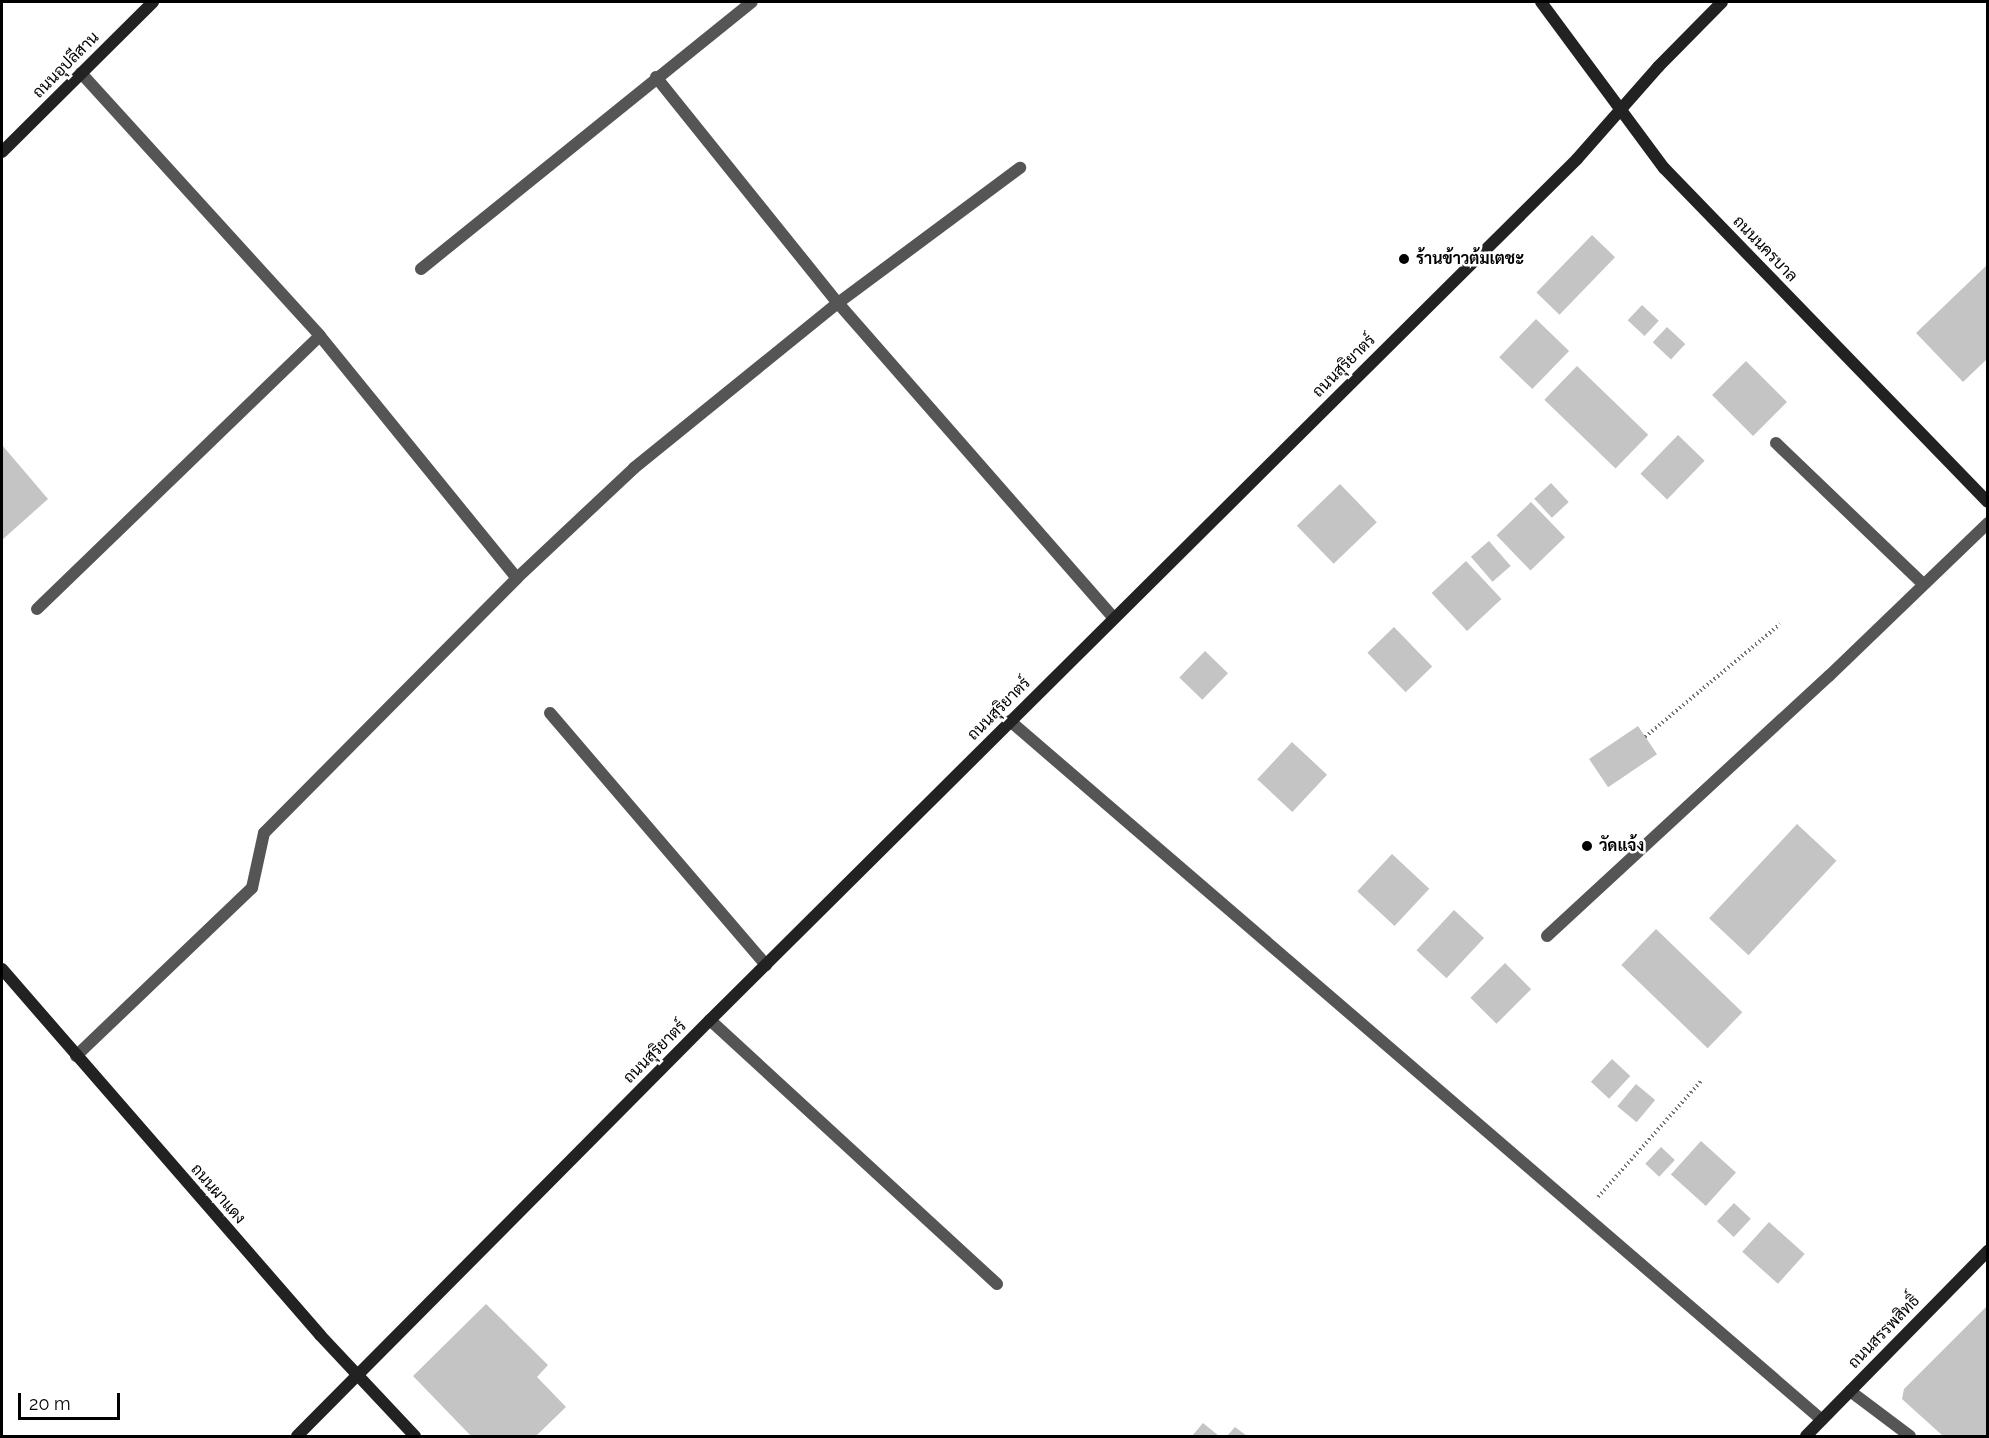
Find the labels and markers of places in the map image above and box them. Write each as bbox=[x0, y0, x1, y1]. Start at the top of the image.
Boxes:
place label: ร้านข้าวต้มเตชะ bbox=[1416, 249, 1524, 269]
marker: ร้านข้าวต้มเตชะ bbox=[1397, 252, 1411, 266]
place label: วัดแจ้ง bbox=[1599, 836, 1644, 856]
marker: วัดแจ้ง bbox=[1580, 839, 1594, 853]

